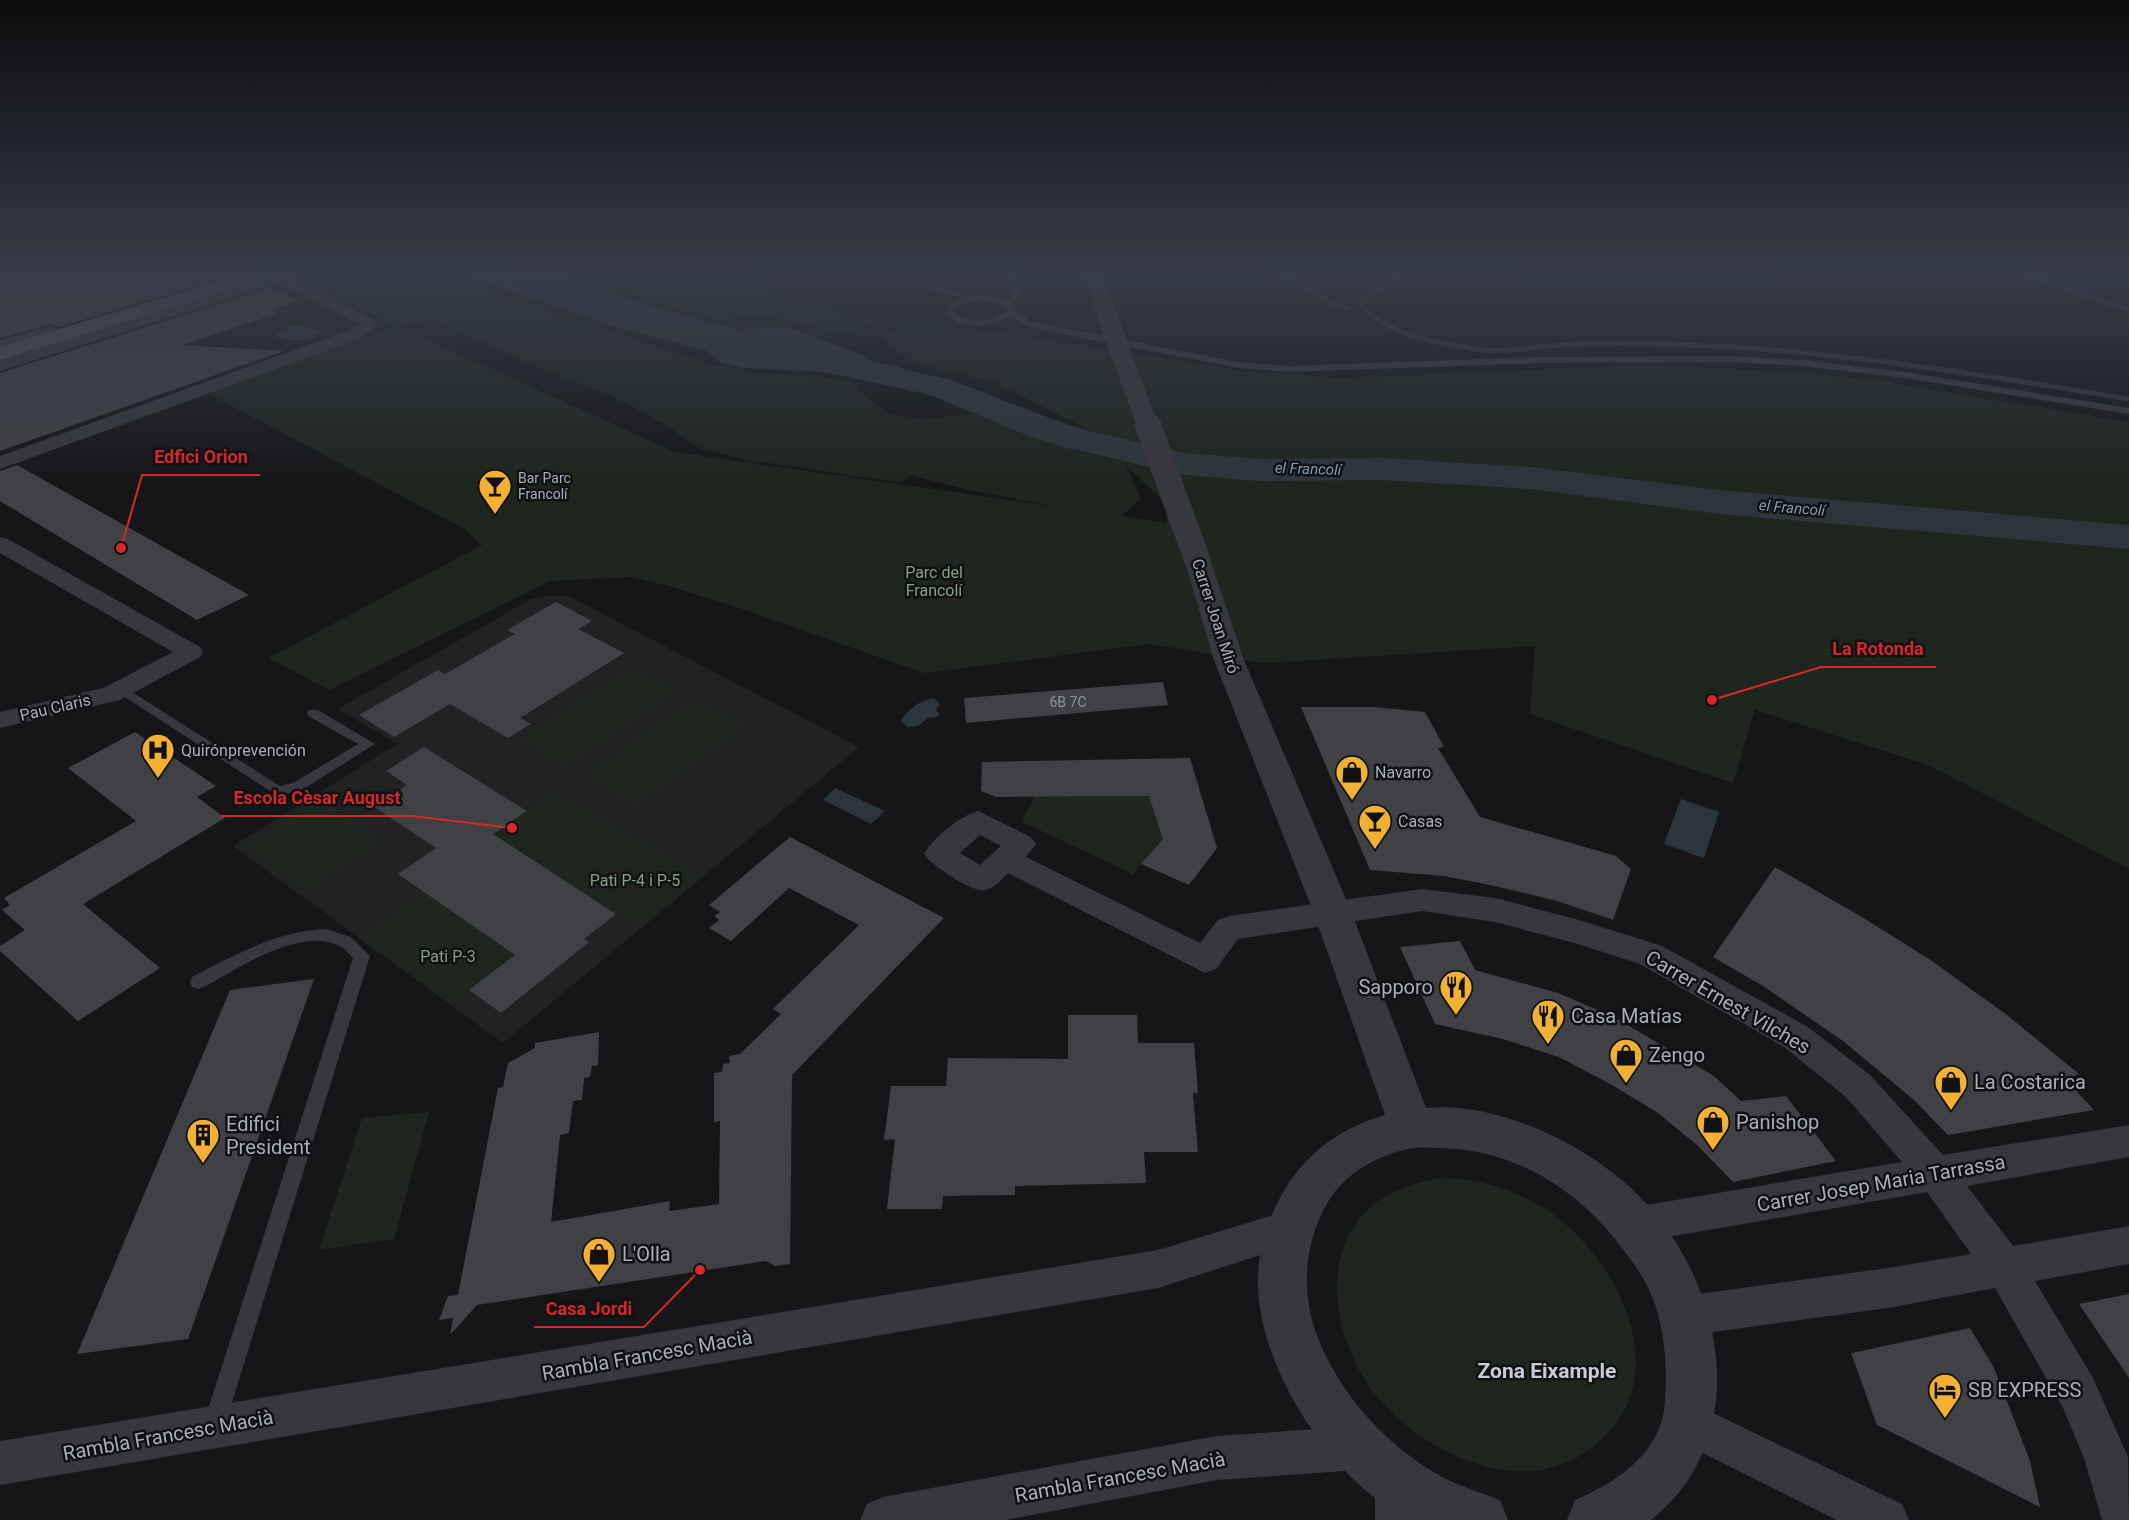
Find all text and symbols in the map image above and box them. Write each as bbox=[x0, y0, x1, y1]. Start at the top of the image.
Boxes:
callout: Edfici Orion bbox=[142, 439, 260, 475]
text: Edfici Orion bbox=[154, 446, 248, 467]
water label: el Francolí bbox=[1274, 459, 1344, 479]
bar icon: Bar Parc Francolí bbox=[477, 468, 513, 515]
place label: Bar Parc Francolí bbox=[518, 470, 571, 502]
water label: el Francolí bbox=[1758, 496, 1828, 520]
street label: Carrer Joan Miró bbox=[1188, 556, 1243, 676]
park label: Parc del Francolí bbox=[905, 563, 963, 600]
callout: La Rotonda bbox=[1821, 631, 1936, 667]
text: La Rotonda bbox=[1832, 638, 1924, 659]
street label: Pau Claris bbox=[18, 690, 92, 725]
house number: 6B 7C bbox=[1049, 694, 1087, 710]
hospital icon: Quirónprevención bbox=[140, 732, 176, 779]
place label: Quirónprevención bbox=[181, 741, 306, 760]
shop icon: Navarro bbox=[1334, 754, 1370, 801]
place label: Navarro bbox=[1375, 763, 1431, 782]
callout: Escola Cèsar August bbox=[221, 780, 412, 816]
text: Escola Cèsar August bbox=[233, 787, 401, 808]
bar icon: Casas bbox=[1357, 803, 1393, 850]
place label: Casas bbox=[1398, 812, 1442, 831]
park label: Pati P-4 i P-5 bbox=[590, 871, 680, 890]
street label: Carrer Ernest Vilches bbox=[1641, 945, 1815, 1059]
park label: Pati P-3 bbox=[420, 947, 476, 966]
restaurant icon: Sapporo bbox=[1438, 969, 1474, 1016]
place label: Sapporo bbox=[1358, 975, 1433, 999]
restaurant icon: Casa Matías bbox=[1530, 998, 1566, 1045]
place label: Casa Matías bbox=[1571, 1004, 1682, 1028]
shop icon: Zengo bbox=[1608, 1037, 1644, 1084]
place label: Zengo bbox=[1649, 1043, 1705, 1067]
shop icon: La Costarica bbox=[1933, 1064, 1969, 1111]
place label: La Costarica bbox=[1974, 1070, 2086, 1094]
shop icon: Panishop bbox=[1695, 1104, 1731, 1151]
place label: Panishop bbox=[1736, 1110, 1819, 1134]
place label: Edifici President bbox=[226, 1112, 310, 1159]
building icon: Edifici President bbox=[185, 1117, 221, 1164]
street label: Carrer Josep Maria Tarrassa bbox=[1755, 1149, 2007, 1217]
shop icon: L'Olla bbox=[581, 1236, 617, 1283]
place label: L'Olla bbox=[622, 1242, 671, 1266]
callout: Casa Jordi bbox=[534, 1291, 644, 1327]
text: Casa Jordi bbox=[546, 1298, 632, 1319]
street label: Rambla Francesc Macià bbox=[540, 1325, 754, 1385]
district label: Zona Eixample bbox=[1478, 1359, 1616, 1383]
hotel icon: SB EXPRESS bbox=[1927, 1372, 1963, 1419]
place label: SB EXPRESS bbox=[1968, 1378, 2081, 1402]
street label: Rambla Francesc Macià bbox=[61, 1405, 275, 1465]
street label: Rambla Francesc Macià bbox=[1013, 1447, 1227, 1507]

